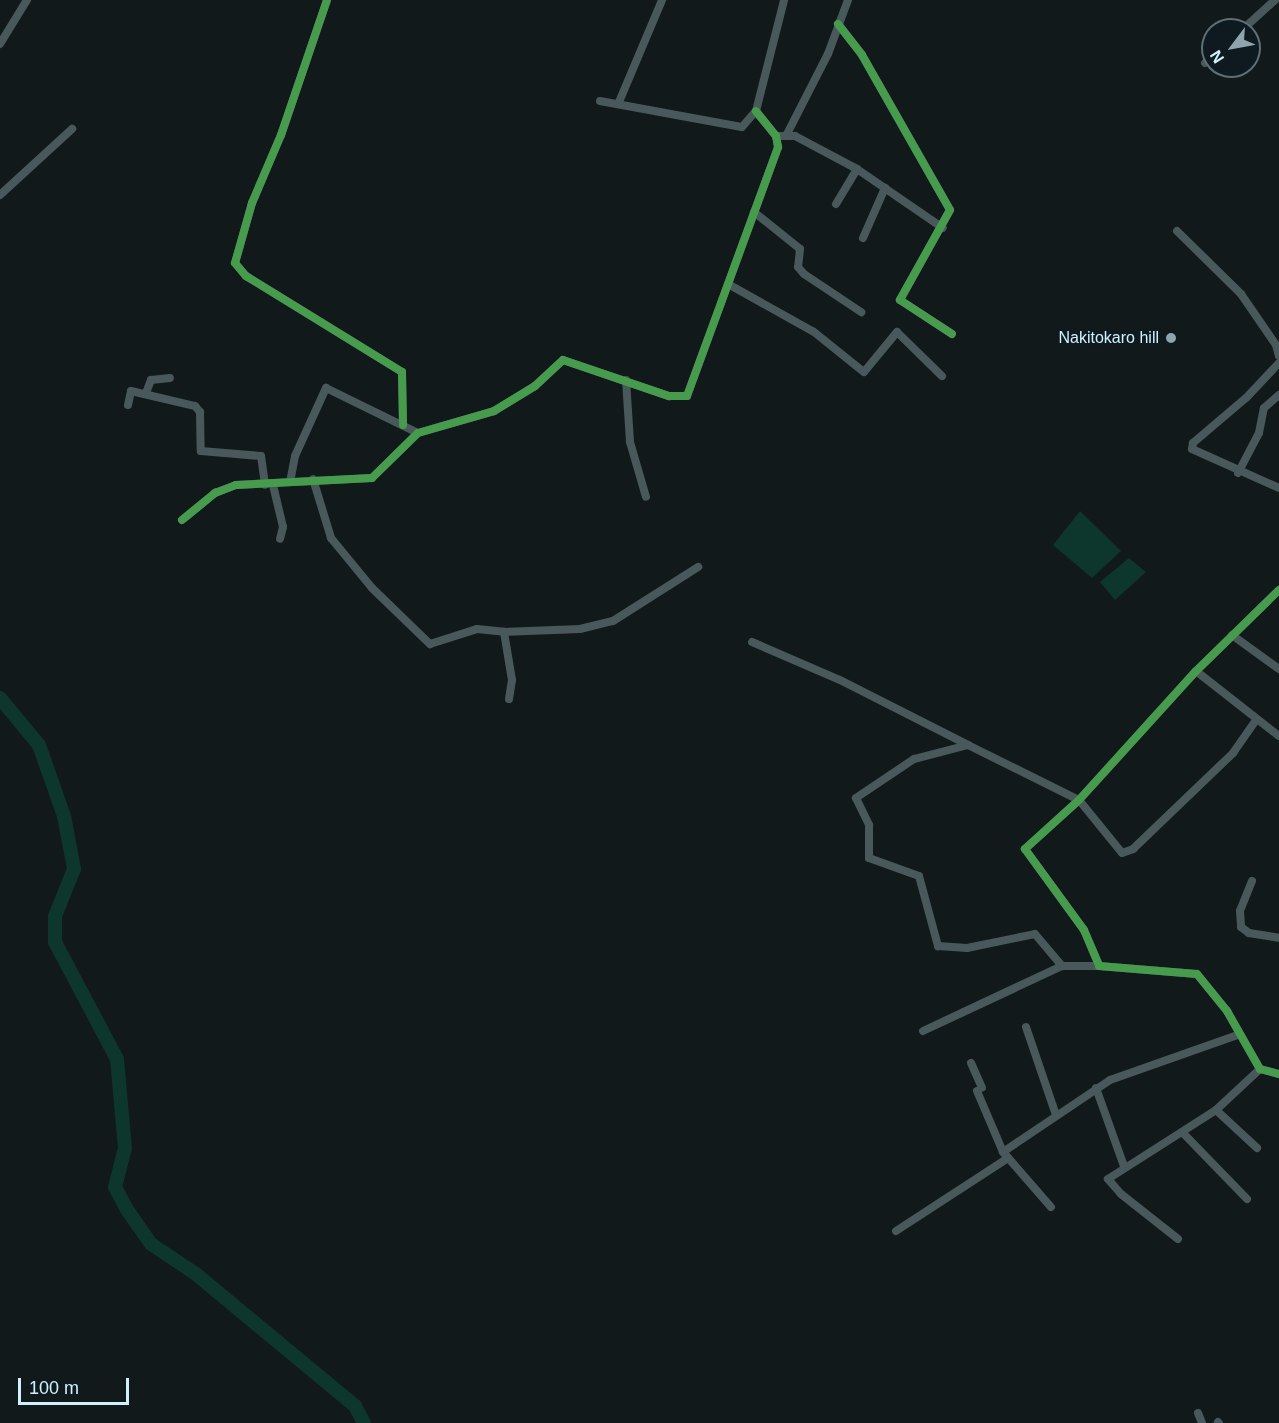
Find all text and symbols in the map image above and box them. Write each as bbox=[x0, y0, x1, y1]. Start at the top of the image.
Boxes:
north arrow bbox=[1201, 18, 1261, 78]
text: N bbox=[1207, 47, 1227, 66]
place label: Nakitokaro hill bbox=[1059, 328, 1159, 348]
marker: Nakitokaro hill bbox=[1164, 331, 1178, 345]
scale bar bbox=[21, 1366, 132, 1404]
text: 100 m bbox=[29, 1378, 79, 1398]

